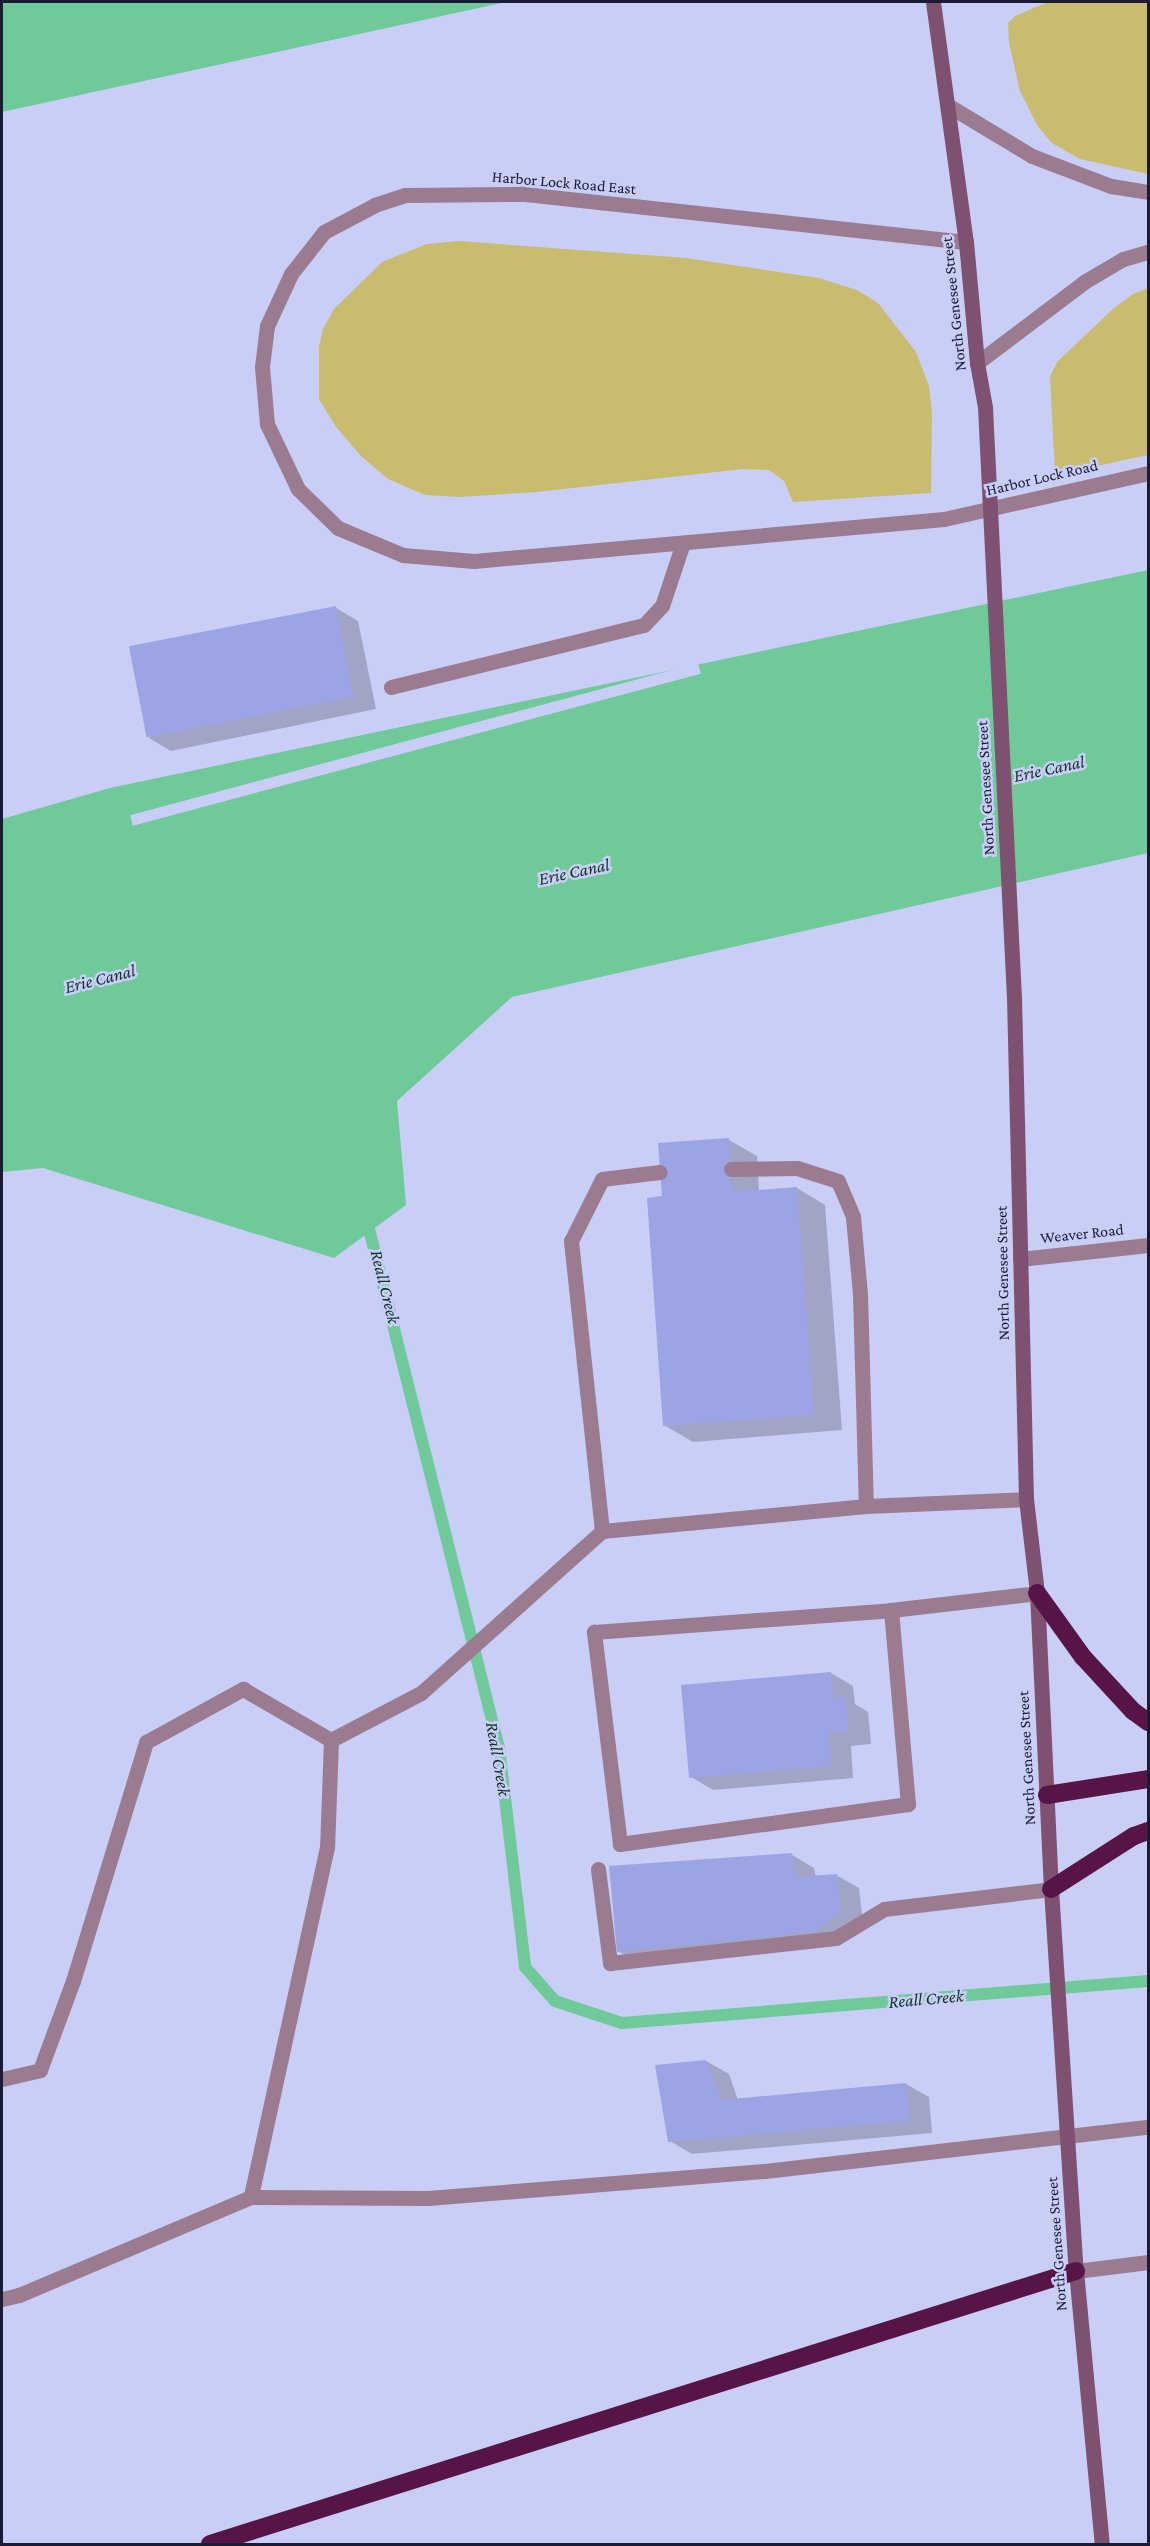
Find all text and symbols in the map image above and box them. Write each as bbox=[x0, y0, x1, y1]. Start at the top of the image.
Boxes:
street label: Harbor Lock Road East bbox=[491, 167, 637, 199]
street label: North Genesee Street bbox=[937, 236, 971, 372]
street label: Harbor Lock Road bbox=[984, 456, 1100, 500]
street label: North Genesee Street bbox=[973, 720, 999, 856]
water label: Erie Canal bbox=[1012, 751, 1086, 787]
water label: Erie Canal bbox=[537, 854, 611, 890]
water label: Erie Canal bbox=[62, 960, 138, 998]
street label: North Genesee Street bbox=[992, 1206, 1014, 1340]
street label: Weaver Road bbox=[1039, 1220, 1125, 1248]
water label: Reall Creek bbox=[365, 1248, 405, 1326]
street label: North Genesee Street bbox=[1014, 1690, 1040, 1826]
water label: Reall Creek bbox=[481, 1720, 515, 1798]
water label: Reall Creek bbox=[888, 1985, 964, 2013]
street label: North Genesee Street bbox=[1043, 2176, 1071, 2312]

